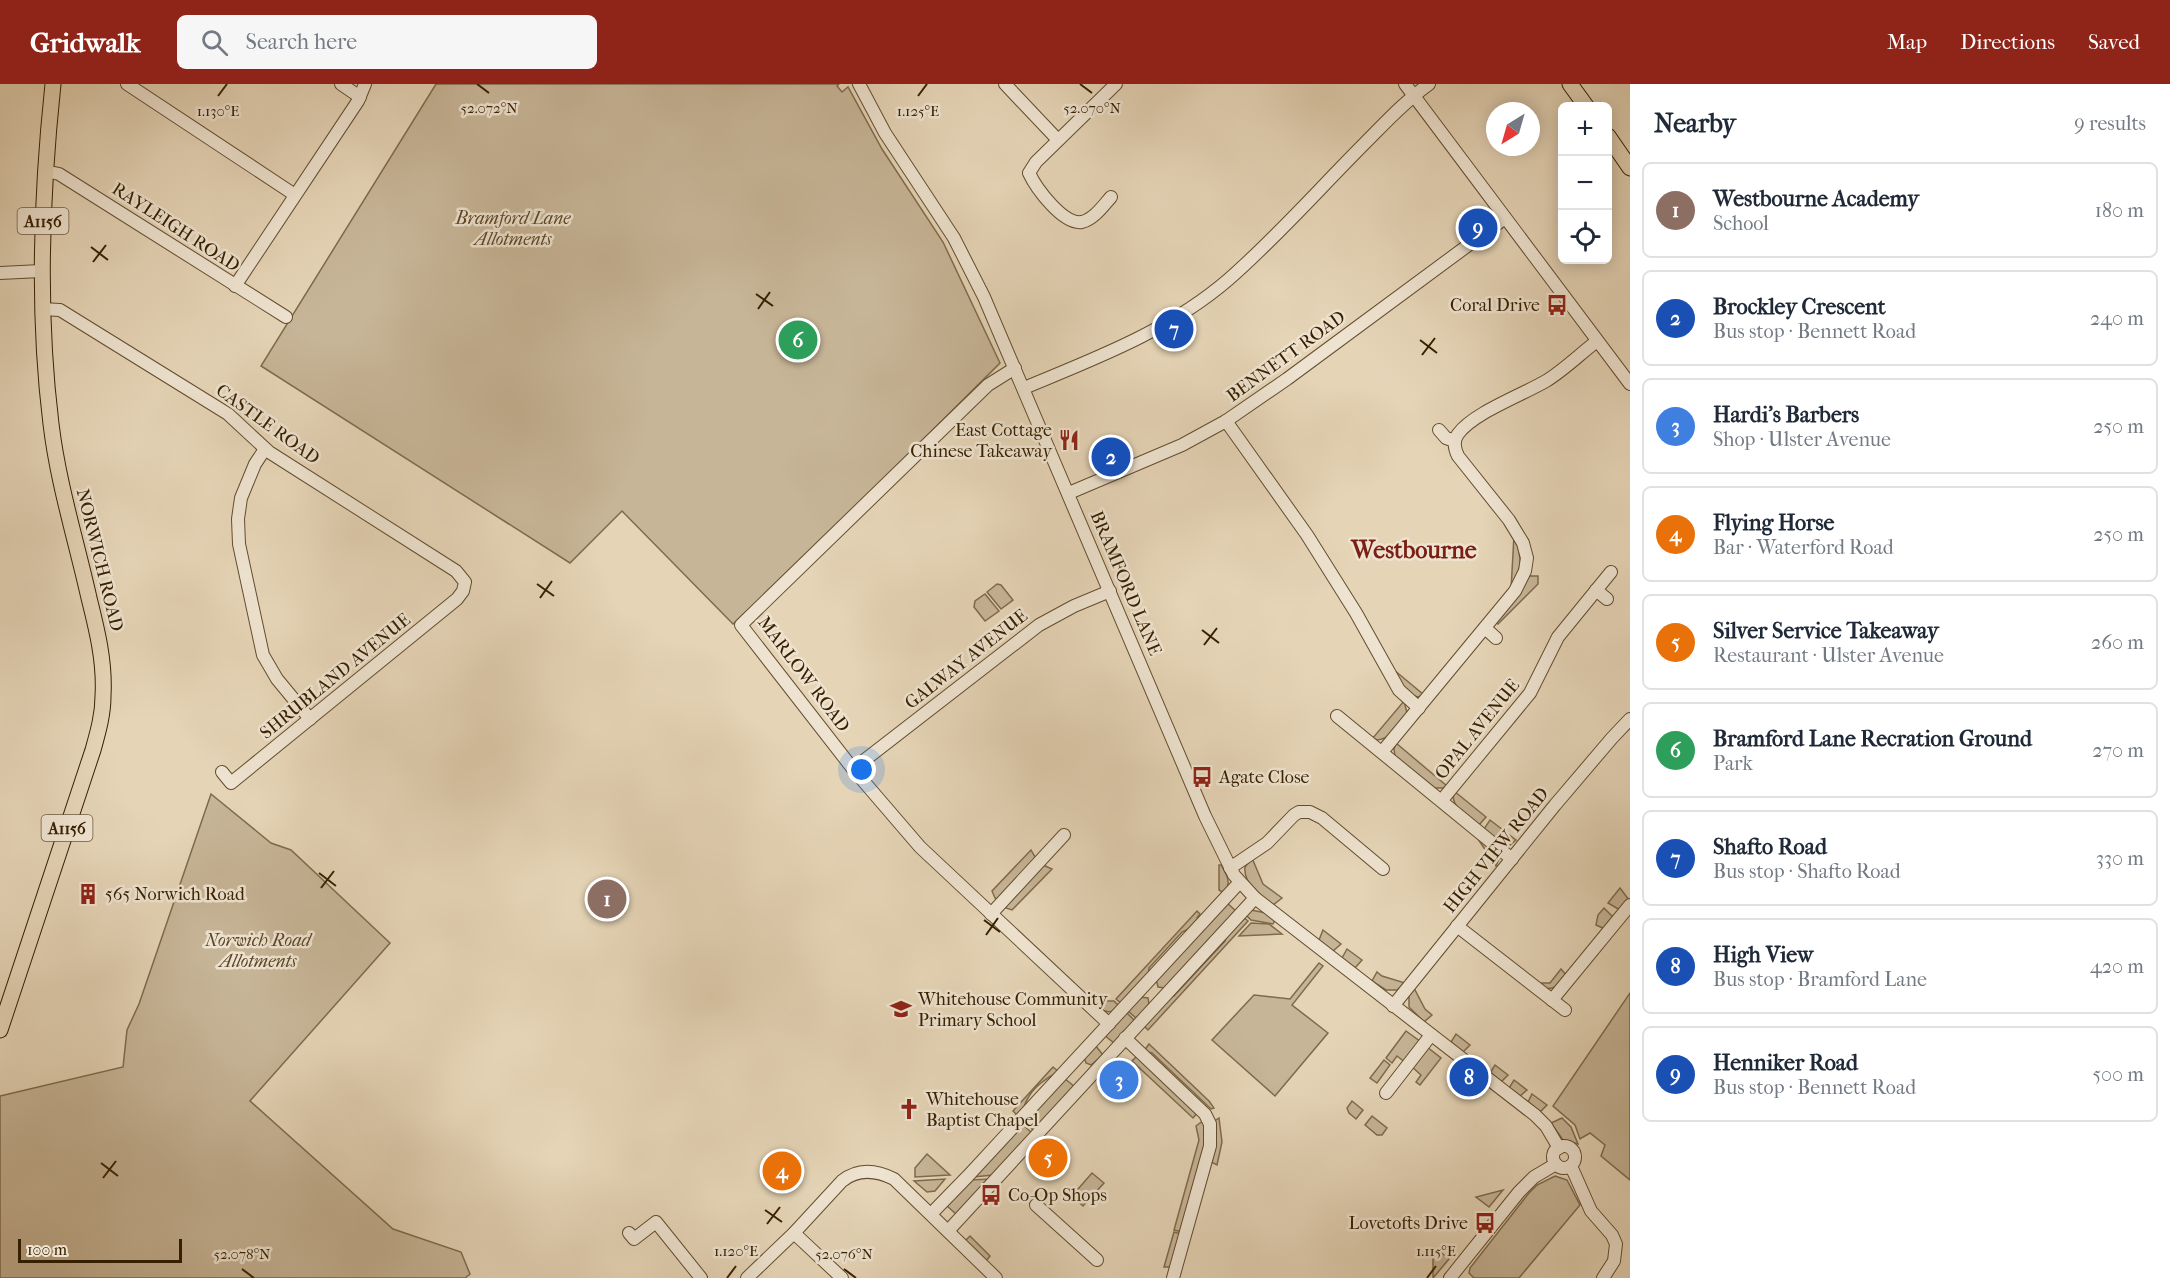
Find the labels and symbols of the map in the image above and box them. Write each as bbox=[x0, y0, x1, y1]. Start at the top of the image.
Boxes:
text: 52.072°N bbox=[460, 99, 518, 117]
text: 52.070°N bbox=[1063, 99, 1121, 117]
text: 1.130°E bbox=[197, 102, 239, 120]
text: 1.125°E bbox=[897, 102, 939, 120]
north arrow bbox=[1486, 102, 1540, 156]
street label: RAYLEIGH ROAD bbox=[108, 178, 244, 277]
pin: 9 bbox=[1458, 206, 1498, 250]
road number: A1156 bbox=[18, 208, 68, 234]
park label: Bramford Lane Allotments bbox=[454, 208, 571, 250]
bus stop icon: Coral Drive bbox=[1545, 293, 1569, 317]
place label: Coral Drive bbox=[1450, 295, 1540, 316]
pin: 7 bbox=[1154, 306, 1194, 352]
street label: BENNETT ROAD bbox=[1223, 306, 1350, 406]
pin: 6 bbox=[778, 318, 818, 362]
street label: CASTLE ROAD bbox=[212, 380, 324, 469]
place label: East Cottage Chinese Takeaway bbox=[910, 420, 1053, 462]
restaurant icon: East Cottage Chinese Takeaway bbox=[1057, 428, 1081, 452]
pin: 2 bbox=[1092, 434, 1130, 479]
street label: NORWICH ROAD bbox=[72, 487, 127, 634]
street label: BRAMFORD LANE bbox=[1086, 508, 1165, 658]
district label: Westbourne bbox=[1350, 536, 1477, 564]
street label: GALWAY AVENUE bbox=[901, 605, 1032, 714]
street label: SHRUBLAND AVENUE bbox=[256, 609, 415, 744]
street label: MARLOW ROAD bbox=[753, 612, 854, 736]
street label: OPAL AVENUE bbox=[1431, 675, 1524, 784]
your location bbox=[847, 755, 876, 784]
bus stop icon: Agate Close bbox=[1190, 765, 1214, 789]
place label: Agate Close bbox=[1218, 767, 1310, 788]
street label: HIGH VIEW ROAD bbox=[1439, 783, 1553, 917]
road number: A1156 bbox=[42, 815, 92, 841]
pin: 1 bbox=[588, 876, 626, 922]
building icon: 565 Norwich Road bbox=[76, 882, 100, 906]
place label: 565 Norwich Road bbox=[105, 884, 245, 905]
park label: Norwich Road Allotments bbox=[204, 930, 314, 972]
place label: Whitehouse Community Primary School bbox=[917, 989, 1109, 1031]
school or university icon: Whitehouse Community Primary School bbox=[889, 997, 913, 1021]
pin: 8 bbox=[1450, 1054, 1488, 1100]
pin: 3 bbox=[1100, 1058, 1138, 1102]
place label: Whitehouse Baptist Chapel bbox=[925, 1089, 1039, 1131]
church icon: Whitehouse Baptist Chapel bbox=[897, 1097, 921, 1121]
pin: 5 bbox=[1028, 1136, 1068, 1180]
pin: 4 bbox=[762, 1148, 802, 1194]
bus stop icon: Co-Op Shops bbox=[979, 1183, 1003, 1207]
place label: Co-Op Shops bbox=[1008, 1185, 1107, 1206]
bus stop icon: Lovetofts Drive bbox=[1473, 1211, 1497, 1235]
place label: Lovetofts Drive bbox=[1348, 1213, 1468, 1234]
scale bar bbox=[18, 1236, 182, 1264]
text: 1.120°E bbox=[714, 1242, 758, 1260]
text: 1.115°E bbox=[1416, 1242, 1456, 1260]
text: 52.078°N bbox=[214, 1245, 271, 1263]
text: 52.076°N bbox=[815, 1245, 873, 1263]

